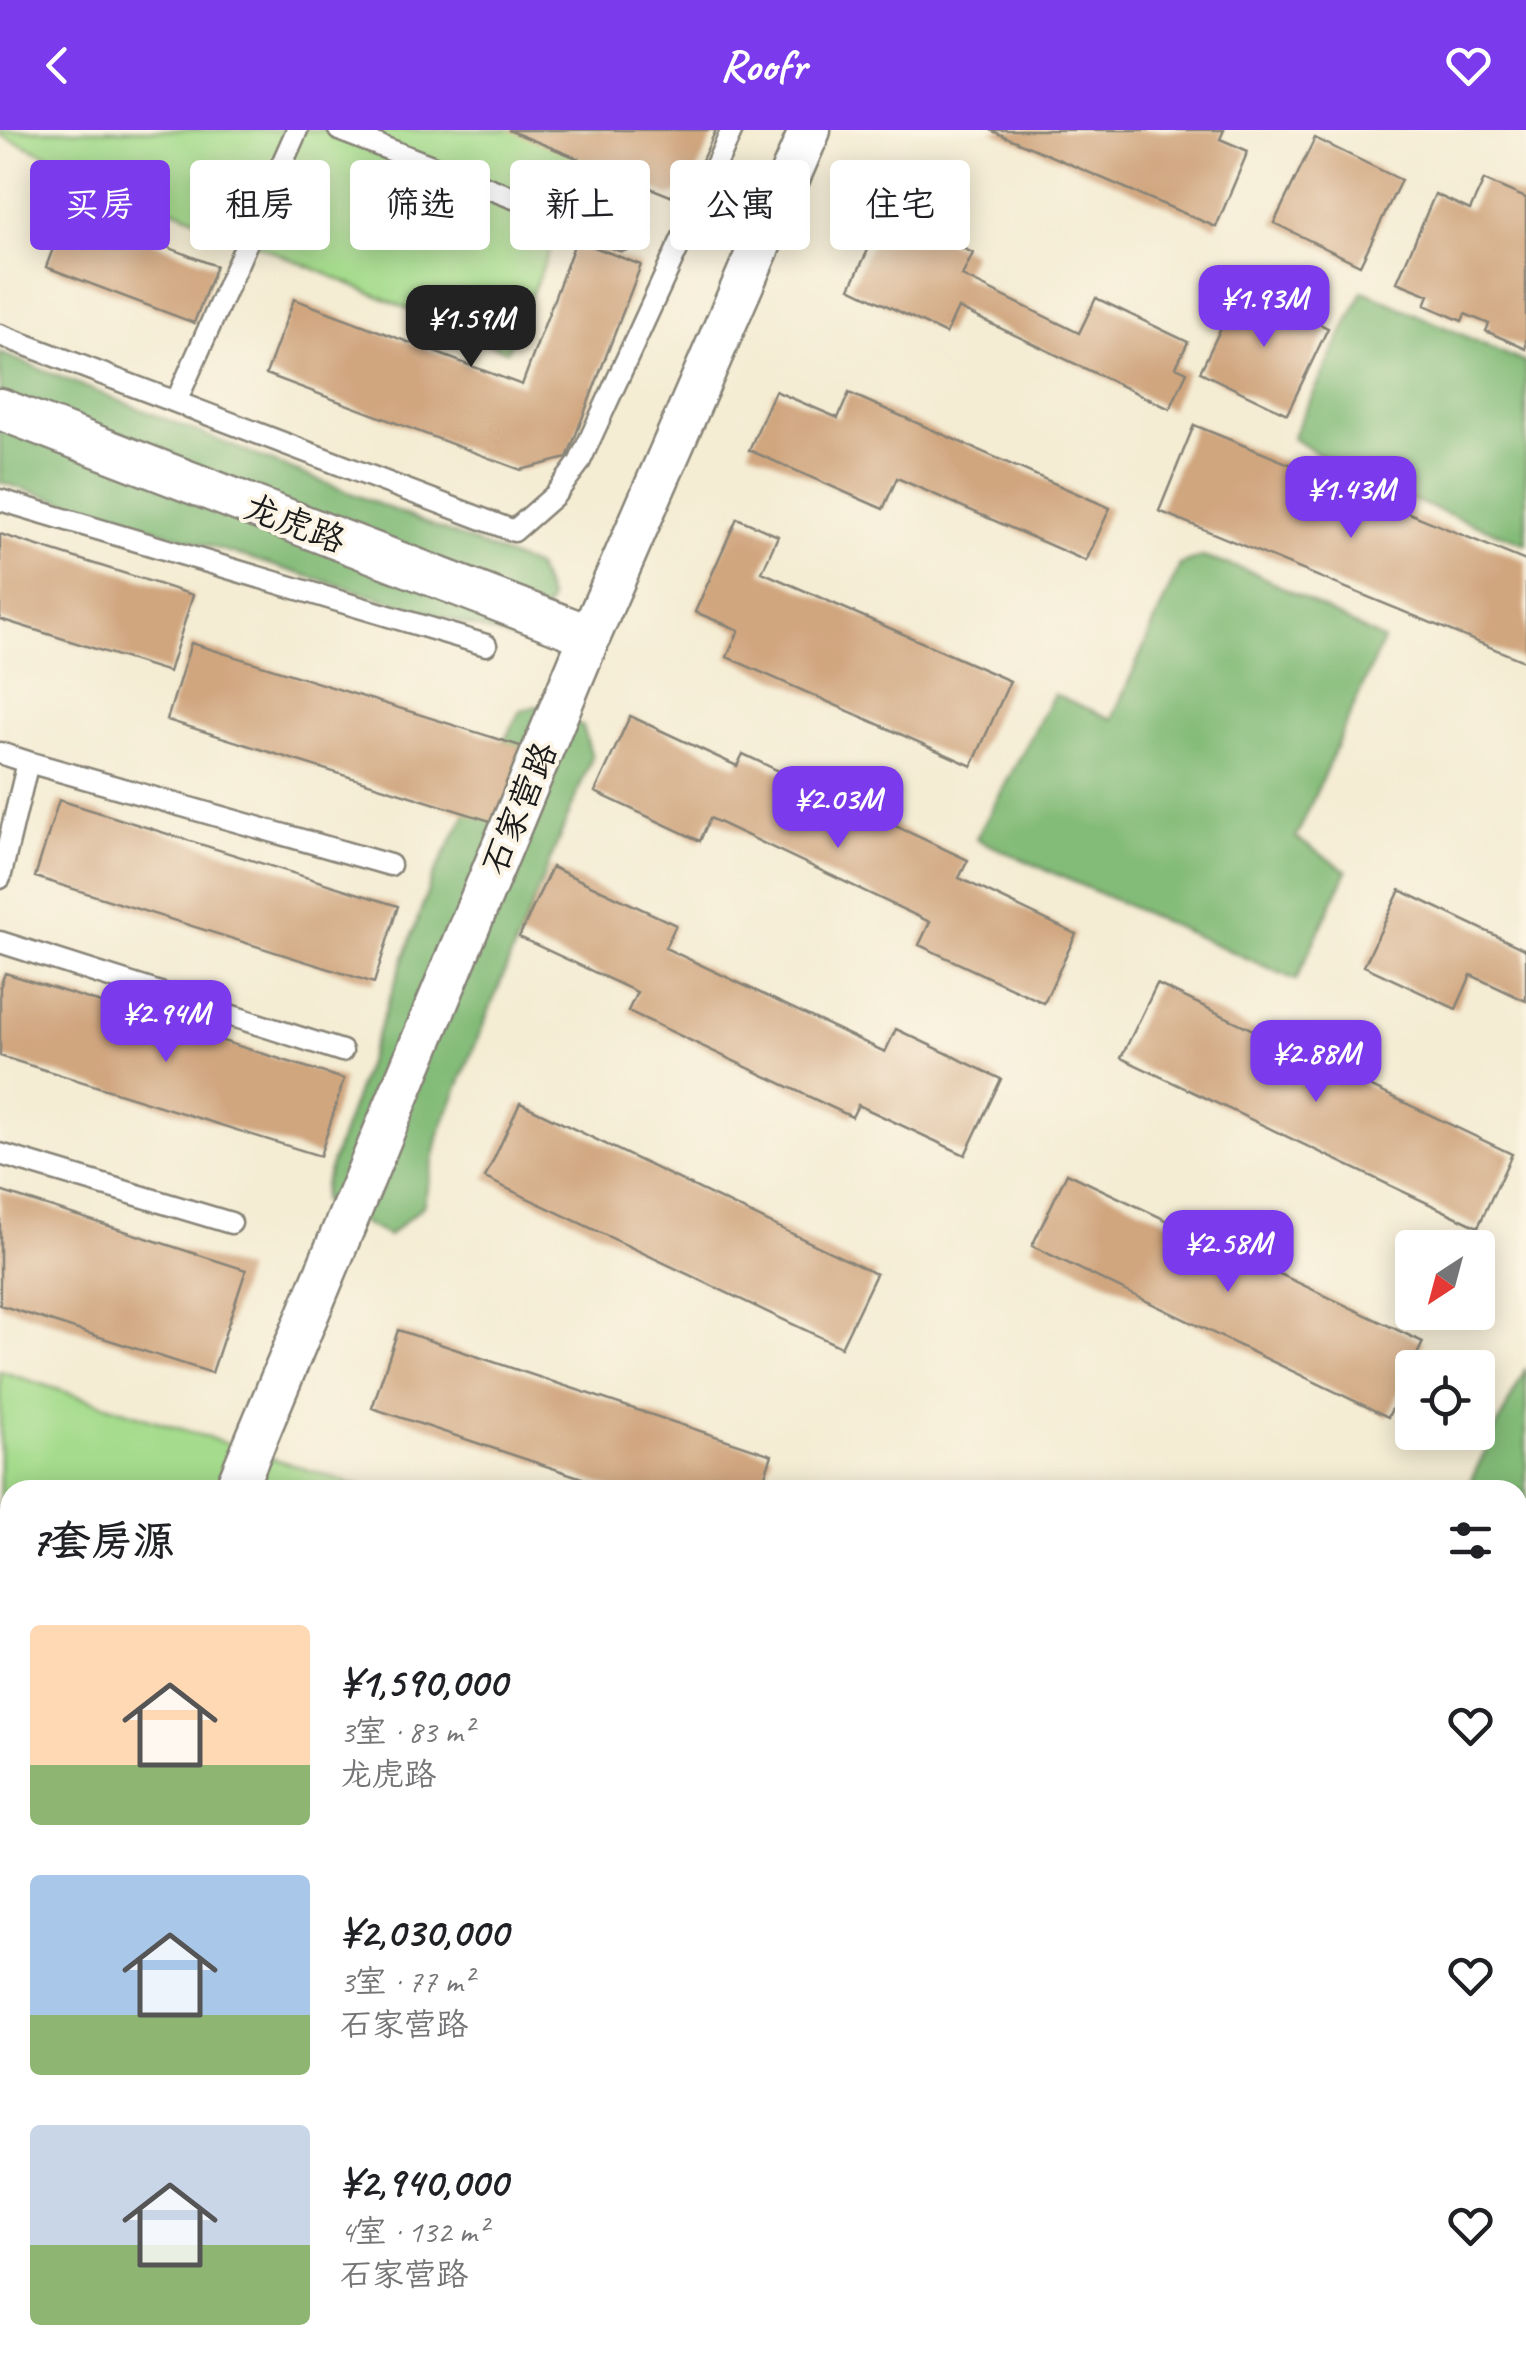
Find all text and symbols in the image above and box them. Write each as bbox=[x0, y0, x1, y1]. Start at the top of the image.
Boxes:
text: Roofr bbox=[720, 37, 806, 94]
icon: back bbox=[30, 38, 85, 93]
icon: heart bbox=[1441, 38, 1496, 93]
chip: 买房 bbox=[30, 160, 170, 250]
chip: 租房 bbox=[190, 160, 330, 250]
chip: 筛选 bbox=[350, 160, 490, 250]
chip: 新上 bbox=[510, 160, 650, 250]
chip: 公寓 bbox=[670, 160, 810, 250]
chip: 住宅 bbox=[830, 160, 970, 250]
pin: ¥1.93M bbox=[1183, 265, 1345, 350]
text: ¥1.93M bbox=[1221, 277, 1307, 318]
pin: ¥1.59M bbox=[390, 285, 552, 370]
text: ¥1.59M bbox=[428, 297, 514, 338]
pin: ¥1.43M bbox=[1270, 456, 1432, 541]
text: ¥1.43M bbox=[1307, 468, 1395, 509]
street label: 龙虎路 bbox=[238, 484, 352, 563]
street label: 石家营路 bbox=[471, 735, 568, 881]
pin: ¥2.03M bbox=[757, 766, 919, 851]
text: ¥2.03M bbox=[794, 778, 882, 819]
pin: ¥2.94M bbox=[85, 980, 247, 1065]
text: ¥2.94M bbox=[123, 992, 209, 1033]
pin: ¥2.88M bbox=[1235, 1020, 1397, 1105]
text: ¥2.88M bbox=[1272, 1032, 1360, 1073]
pin: ¥2.58M bbox=[1147, 1210, 1309, 1295]
text: ¥2.58M bbox=[1185, 1222, 1271, 1263]
north arrow bbox=[1395, 1230, 1495, 1330]
map controls bbox=[1395, 1230, 1495, 1450]
button: locate bbox=[1395, 1350, 1495, 1450]
icon: filters bbox=[1443, 1513, 1498, 1568]
text: 7套房源 bbox=[30, 1515, 175, 1568]
text: ¥1,590,000 bbox=[340, 1656, 507, 1709]
icon: home bbox=[110, 1665, 230, 1785]
icon: heart bbox=[1443, 1698, 1498, 1753]
text: 3室 · 83 m² bbox=[340, 1711, 473, 1752]
text: 龙虎路 bbox=[340, 1754, 436, 1795]
text: ¥2,030,000 bbox=[340, 1906, 508, 1959]
icon: home bbox=[110, 1915, 230, 2035]
icon: heart bbox=[1443, 1948, 1498, 2003]
text: 3室 · 77 m² bbox=[340, 1961, 473, 2002]
text: 石家营路 bbox=[340, 2004, 468, 2045]
text: ¥2,940,000 bbox=[340, 2156, 507, 2209]
icon: home bbox=[110, 2165, 230, 2285]
icon: heart bbox=[1443, 2198, 1498, 2253]
text: 4室 · 132 m² bbox=[340, 2211, 487, 2252]
text: 石家营路 bbox=[340, 2254, 468, 2295]

